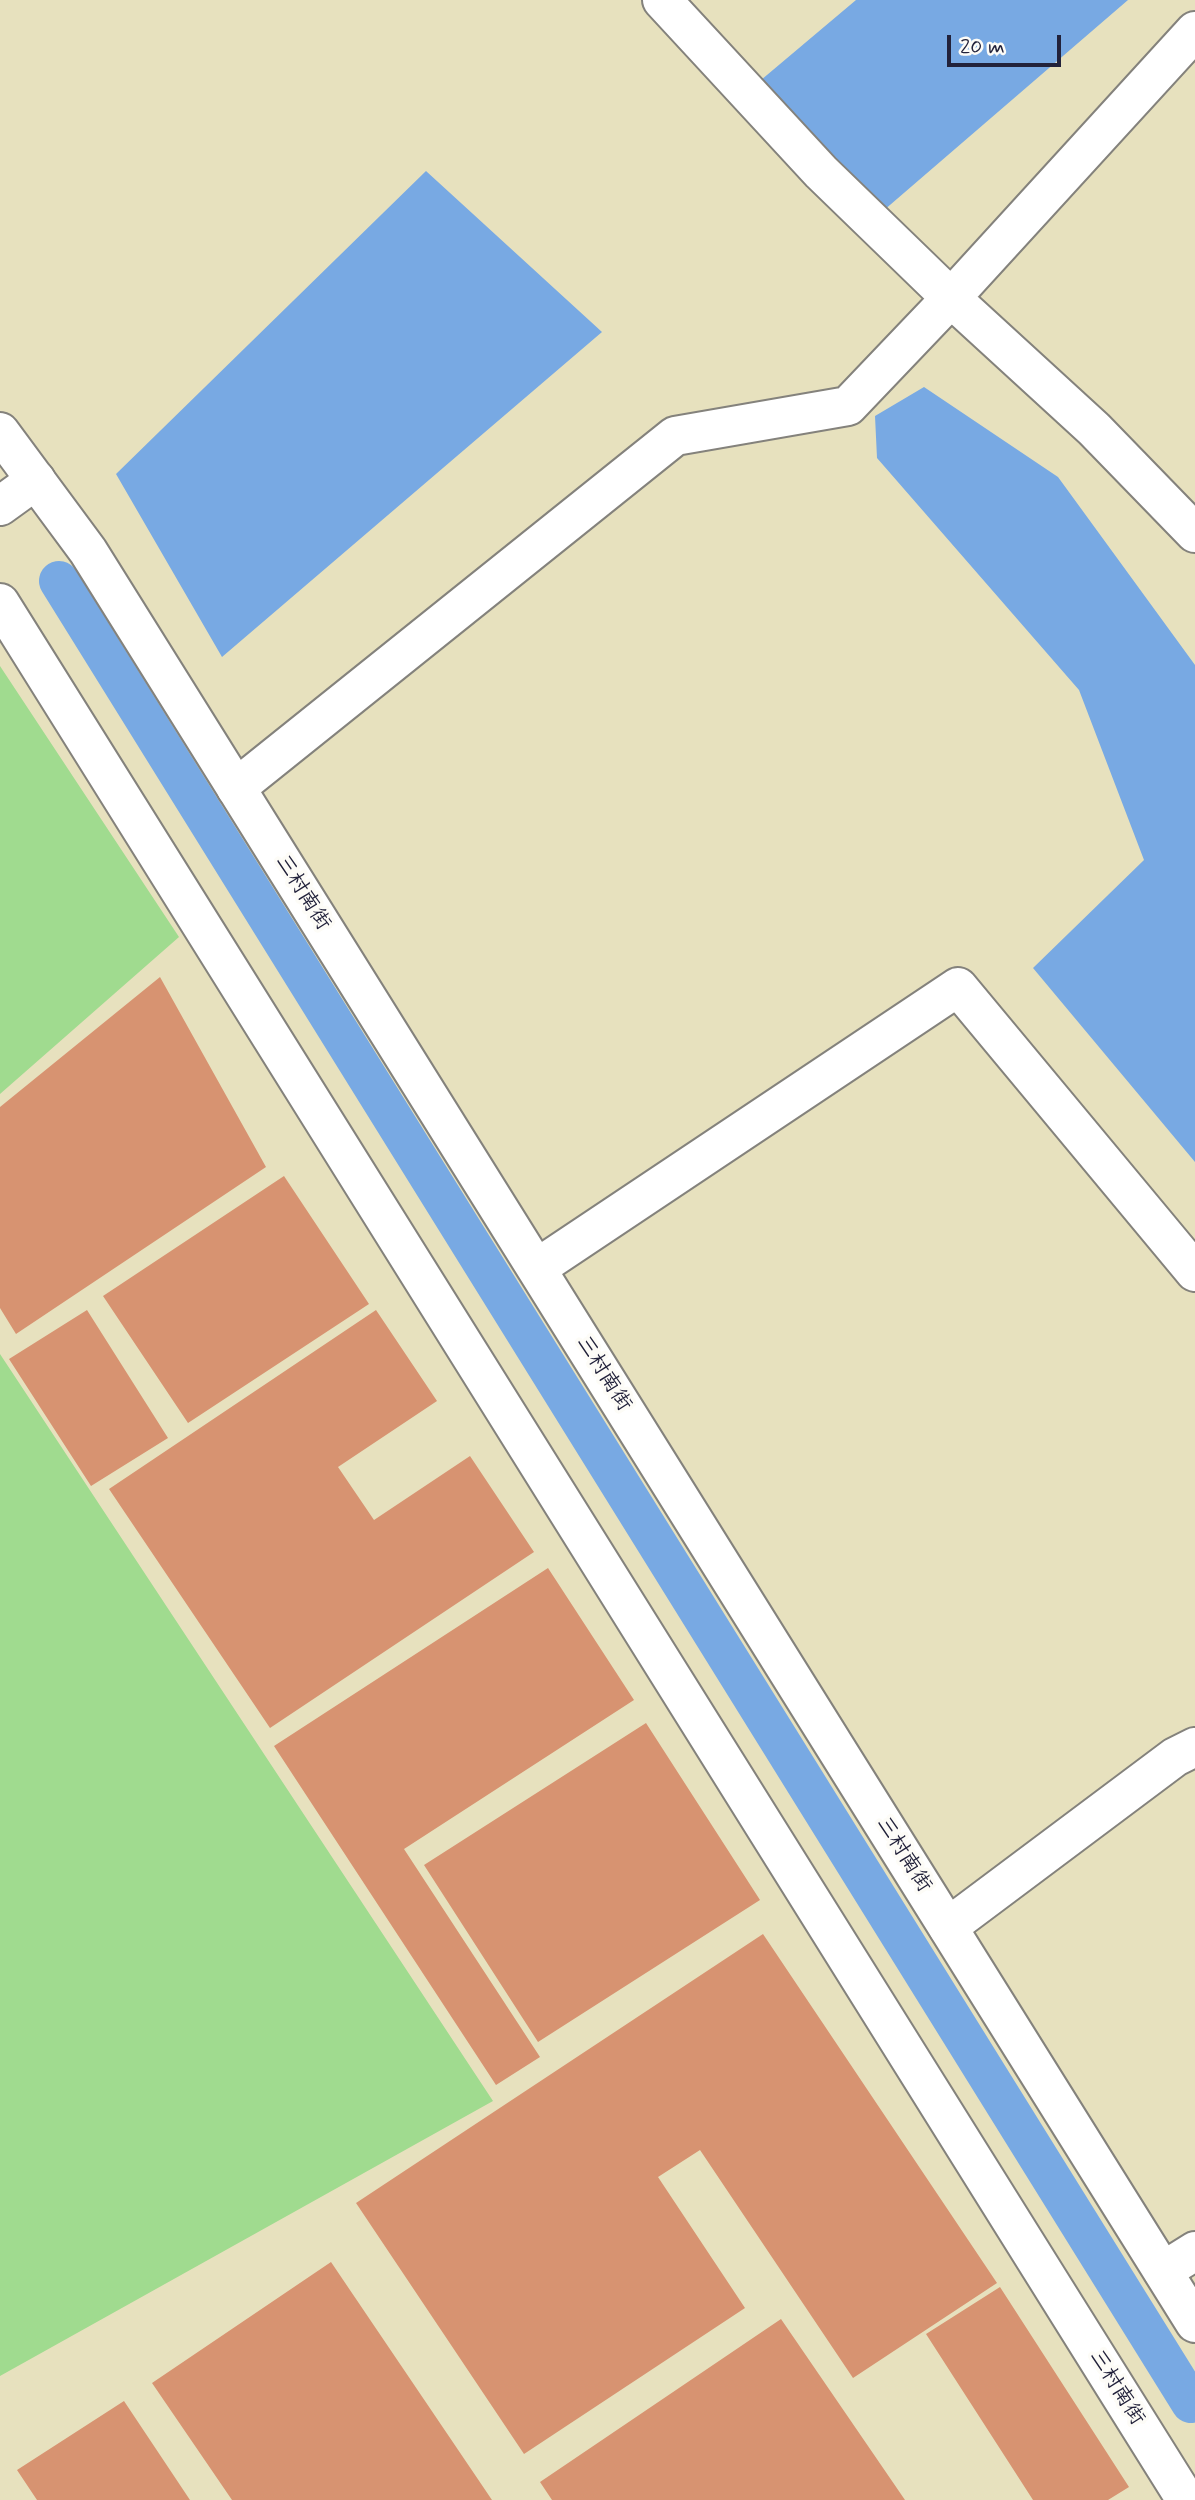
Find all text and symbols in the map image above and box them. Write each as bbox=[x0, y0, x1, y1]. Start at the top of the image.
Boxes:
scale bar bbox=[950, 21, 1064, 65]
text: 20 m bbox=[960, 33, 1005, 61]
street label: 三村南街 bbox=[269, 851, 335, 935]
street label: 三村南街 bbox=[570, 1332, 636, 1416]
street label: 三村南街 bbox=[870, 1813, 936, 1897]
street label: 三村南街 bbox=[1083, 2346, 1149, 2430]

